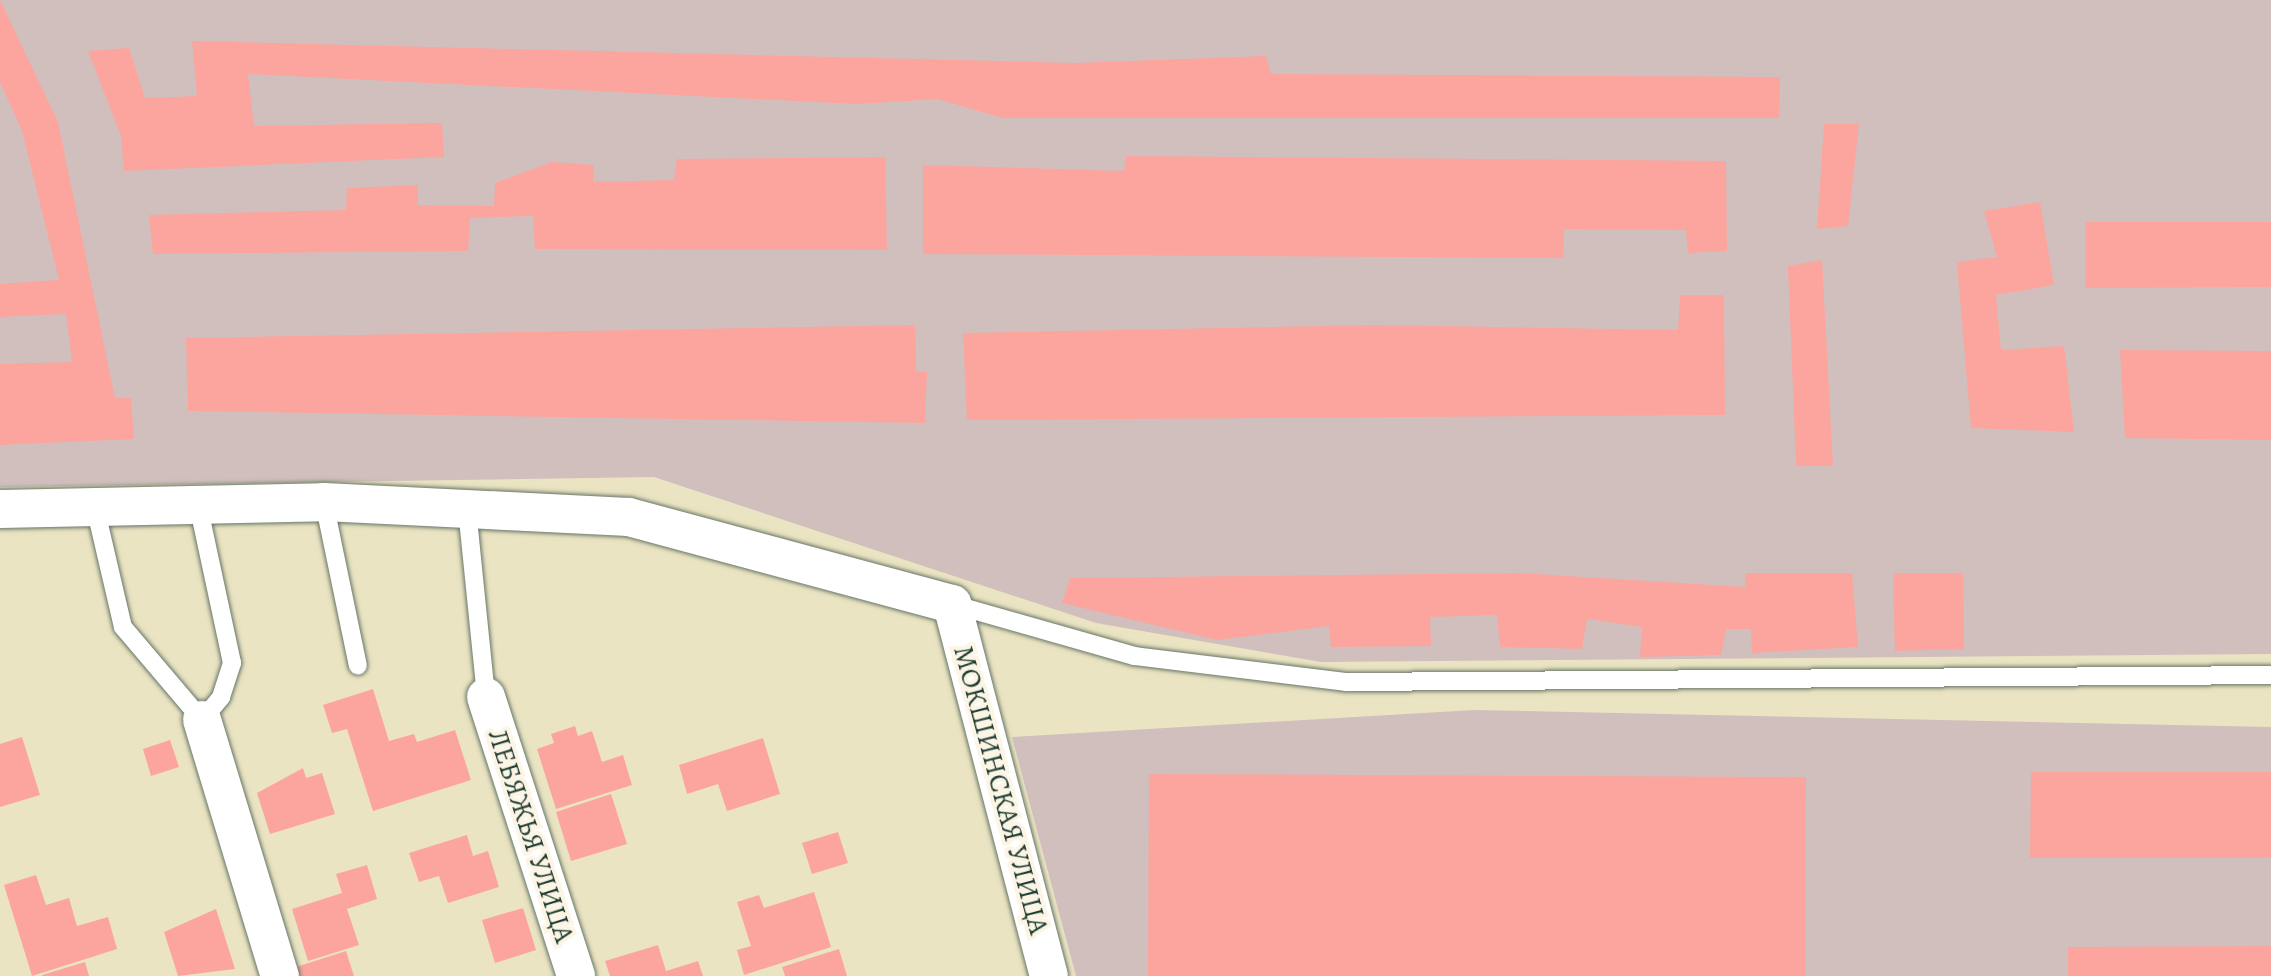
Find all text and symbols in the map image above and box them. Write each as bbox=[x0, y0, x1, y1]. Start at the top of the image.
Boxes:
street label: МОКШИНСКАЯ УЛИЦА bbox=[946, 642, 1056, 938]
street label: ЛЕБЯЖЬЯ УЛИЦА bbox=[481, 725, 581, 947]

